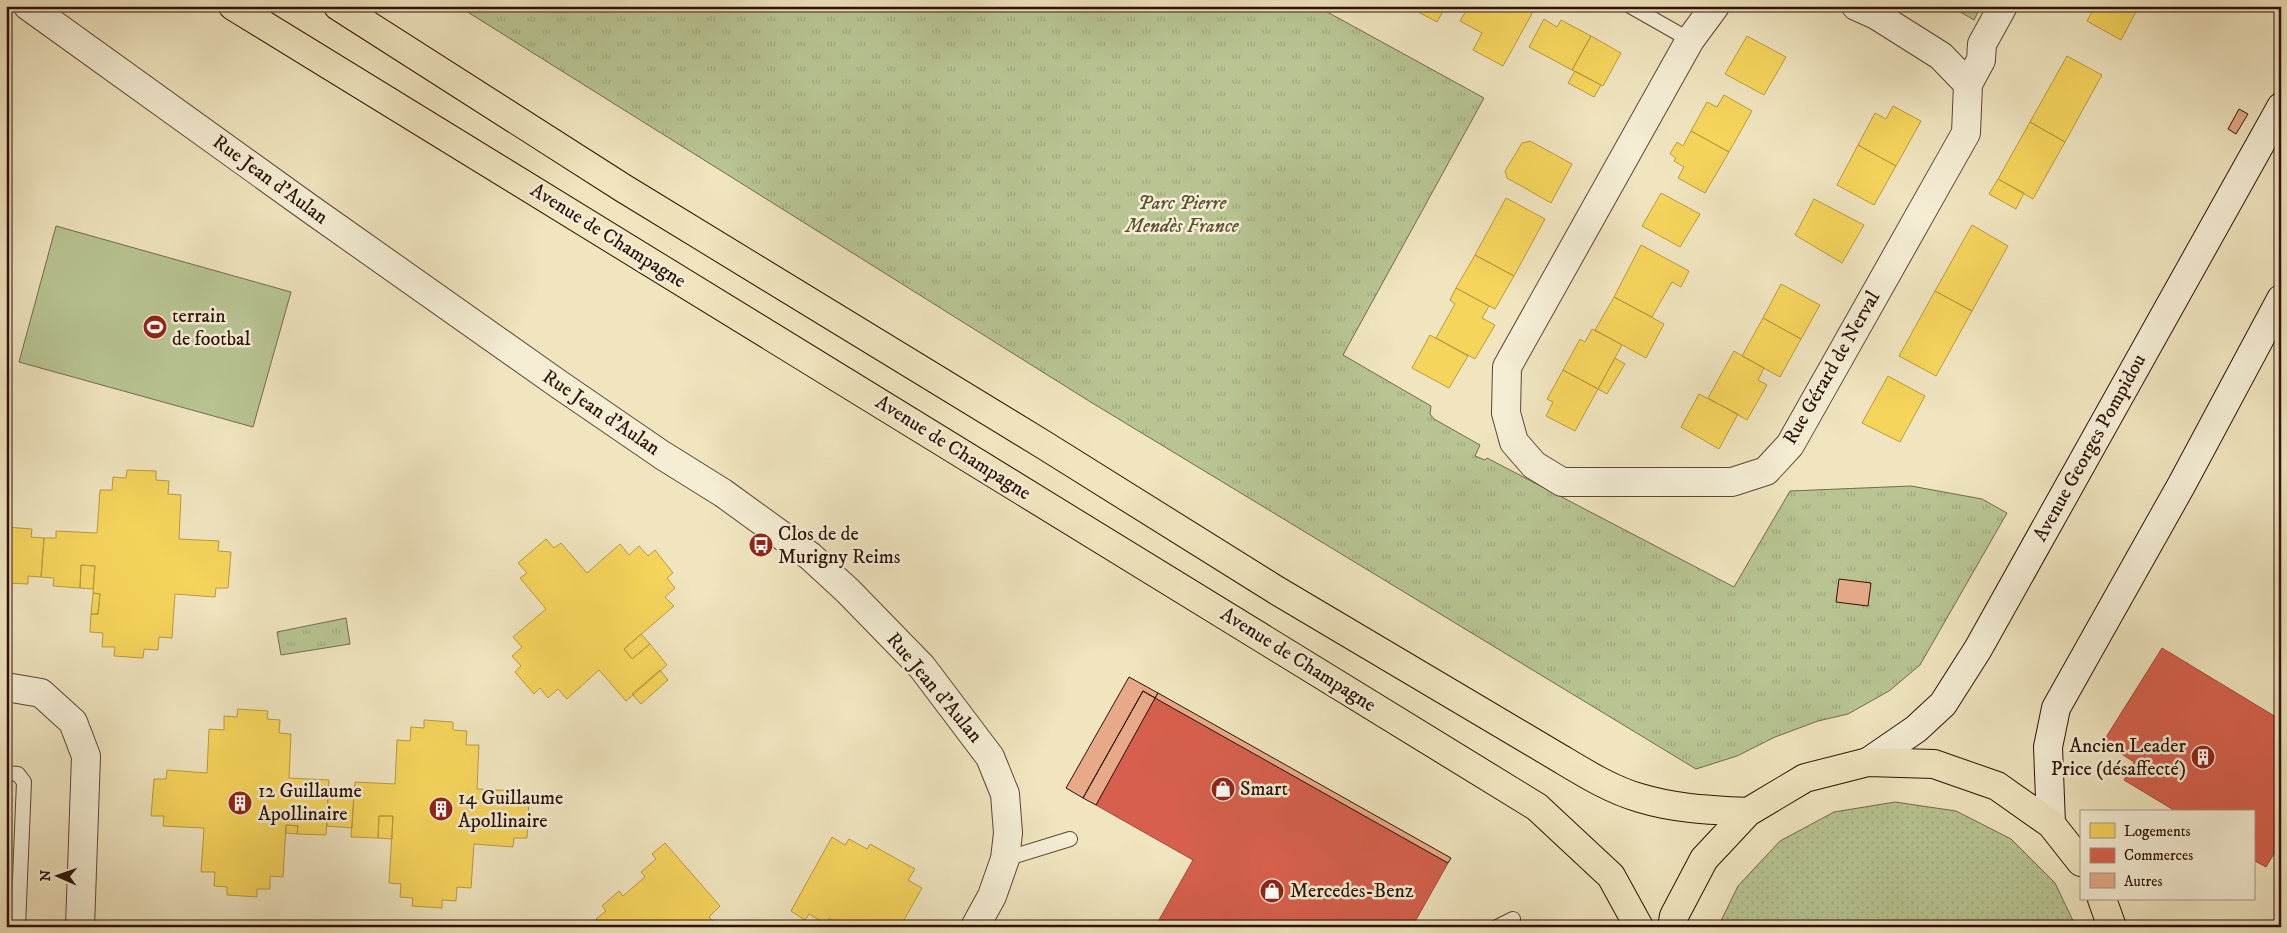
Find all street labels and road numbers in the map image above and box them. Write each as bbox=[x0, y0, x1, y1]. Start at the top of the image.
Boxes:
street label: Rue Jean d'Aulan bbox=[207, 130, 333, 231]
street label: Avenue de Champagne bbox=[526, 178, 690, 294]
street label: Rue Gérard de Nerval bbox=[1778, 287, 1886, 449]
street label: Avenue Georges Pompidou bbox=[2028, 350, 2152, 546]
street label: Rue Jean d'Aulan bbox=[537, 364, 665, 462]
street label: Avenue de Champagne bbox=[871, 390, 1035, 506]
street label: Avenue de Champagne bbox=[1216, 602, 1380, 718]
street label: Rue Jean d'Aulan bbox=[881, 628, 988, 749]

